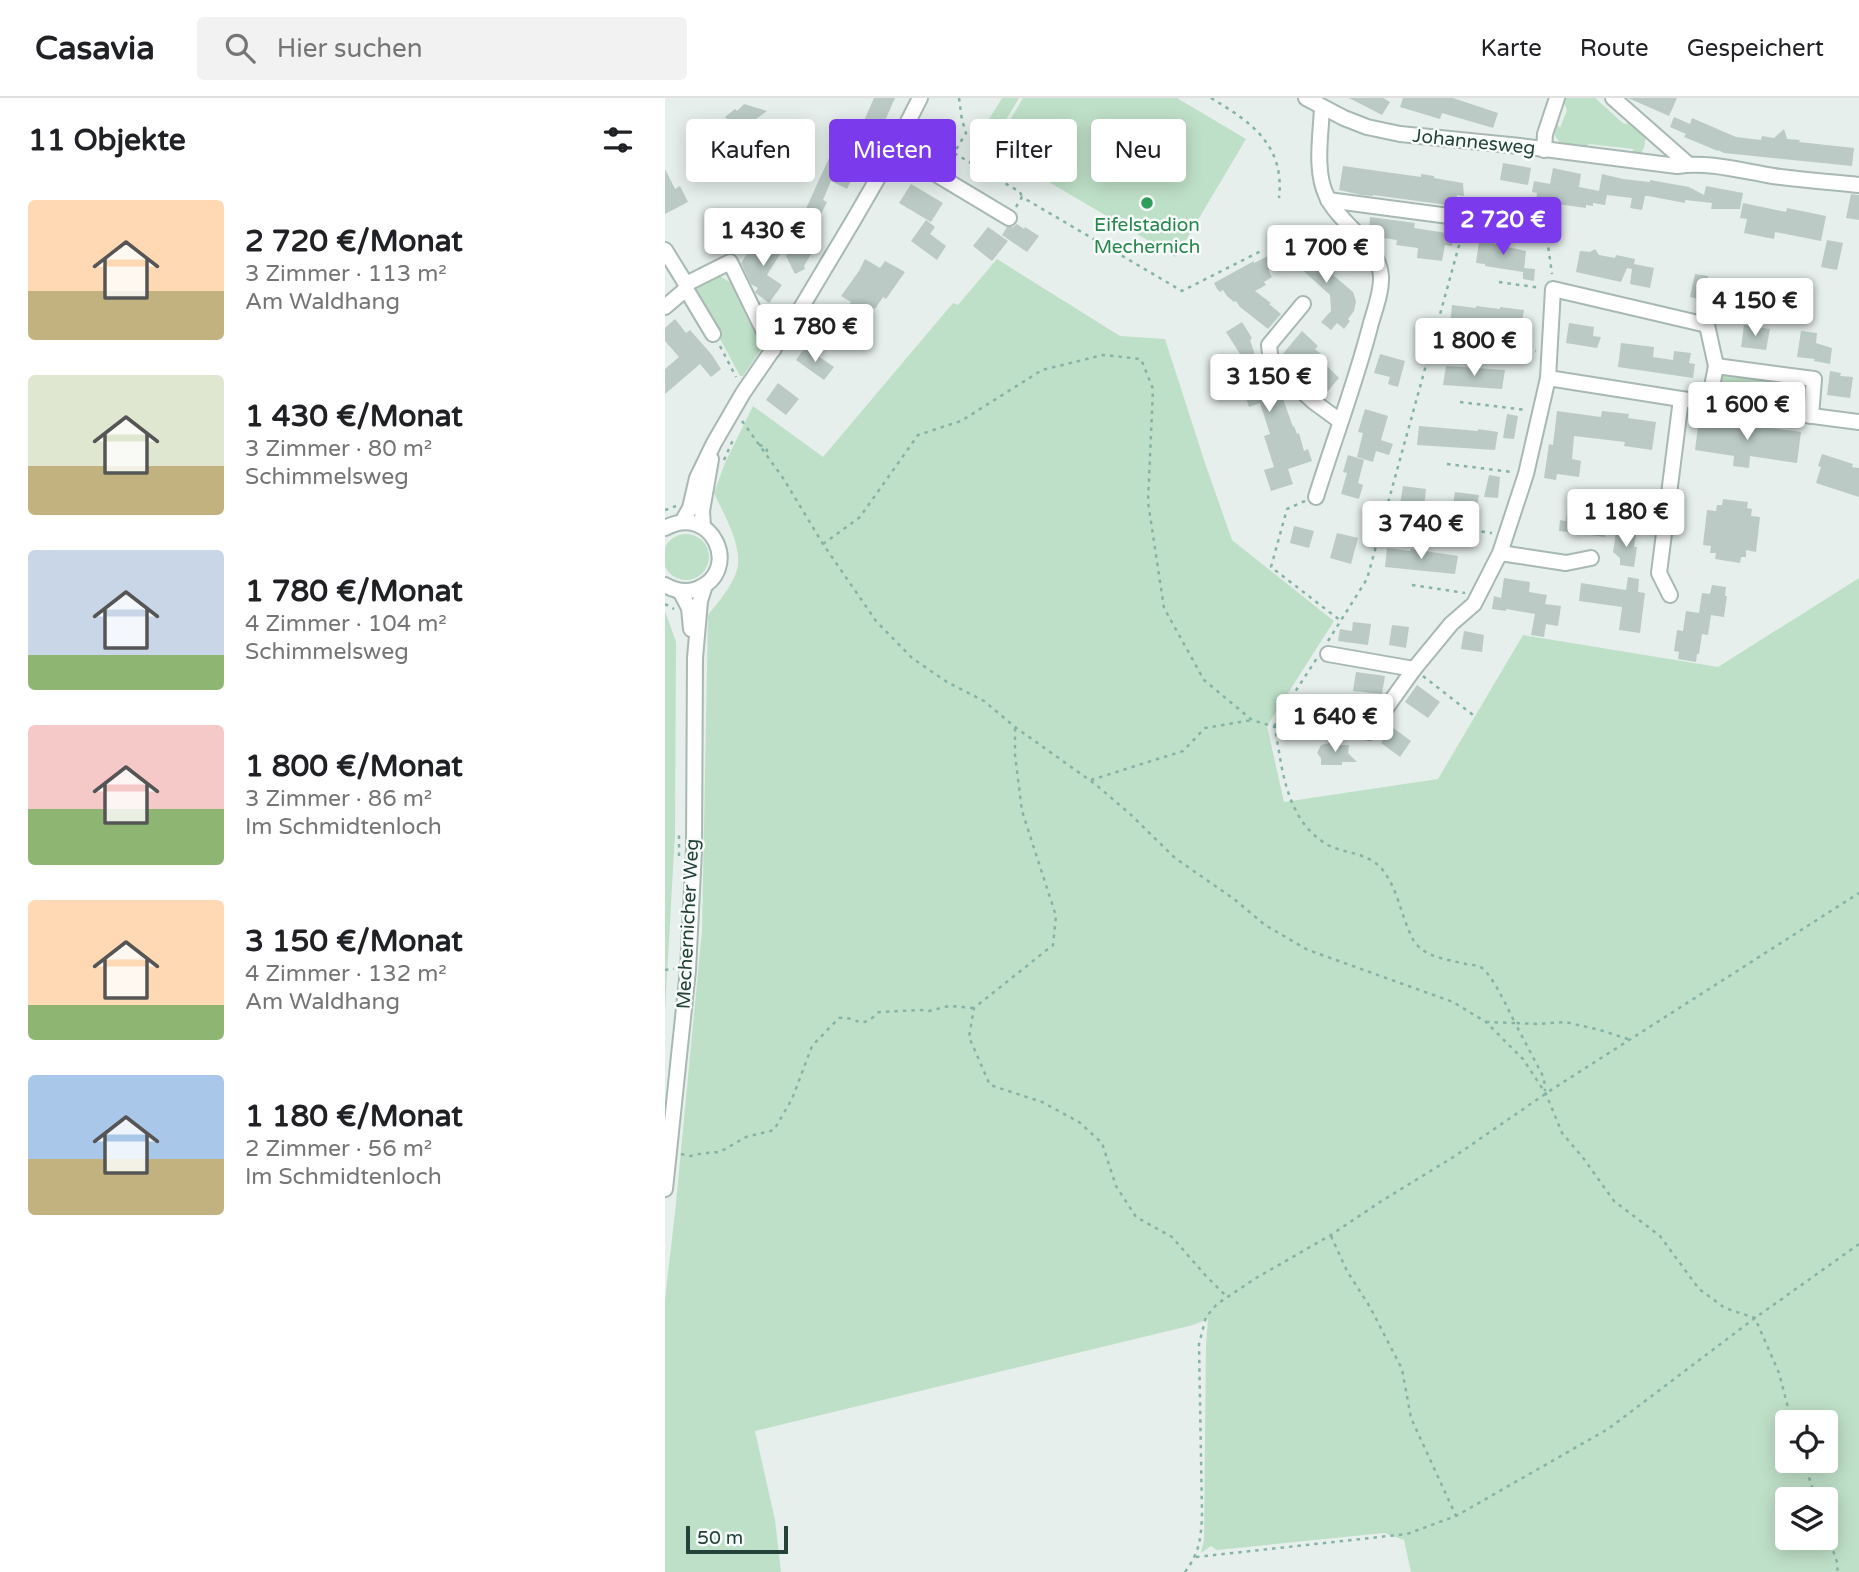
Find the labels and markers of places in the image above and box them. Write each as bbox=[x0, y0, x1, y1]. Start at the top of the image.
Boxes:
marker: Eifelstadion Mechernich bbox=[1139, 195, 1155, 211]
pin: 2 720 € bbox=[1438, 198, 1568, 257]
pin: 1 430 € bbox=[698, 208, 828, 268]
place label: Eifelstadion Mechernich bbox=[1094, 214, 1200, 258]
pin: 1 700 € bbox=[1261, 226, 1391, 285]
pin: 4 150 € bbox=[1690, 278, 1820, 338]
pin: 1 780 € bbox=[750, 304, 880, 364]
pin: 1 800 € bbox=[1409, 318, 1539, 378]
pin: 3 150 € bbox=[1204, 354, 1334, 414]
pin: 1 600 € bbox=[1682, 382, 1812, 442]
pin: 1 180 € bbox=[1561, 490, 1691, 549]
pin: 3 740 € bbox=[1356, 502, 1486, 561]
pin: 1 640 € bbox=[1270, 694, 1400, 754]

